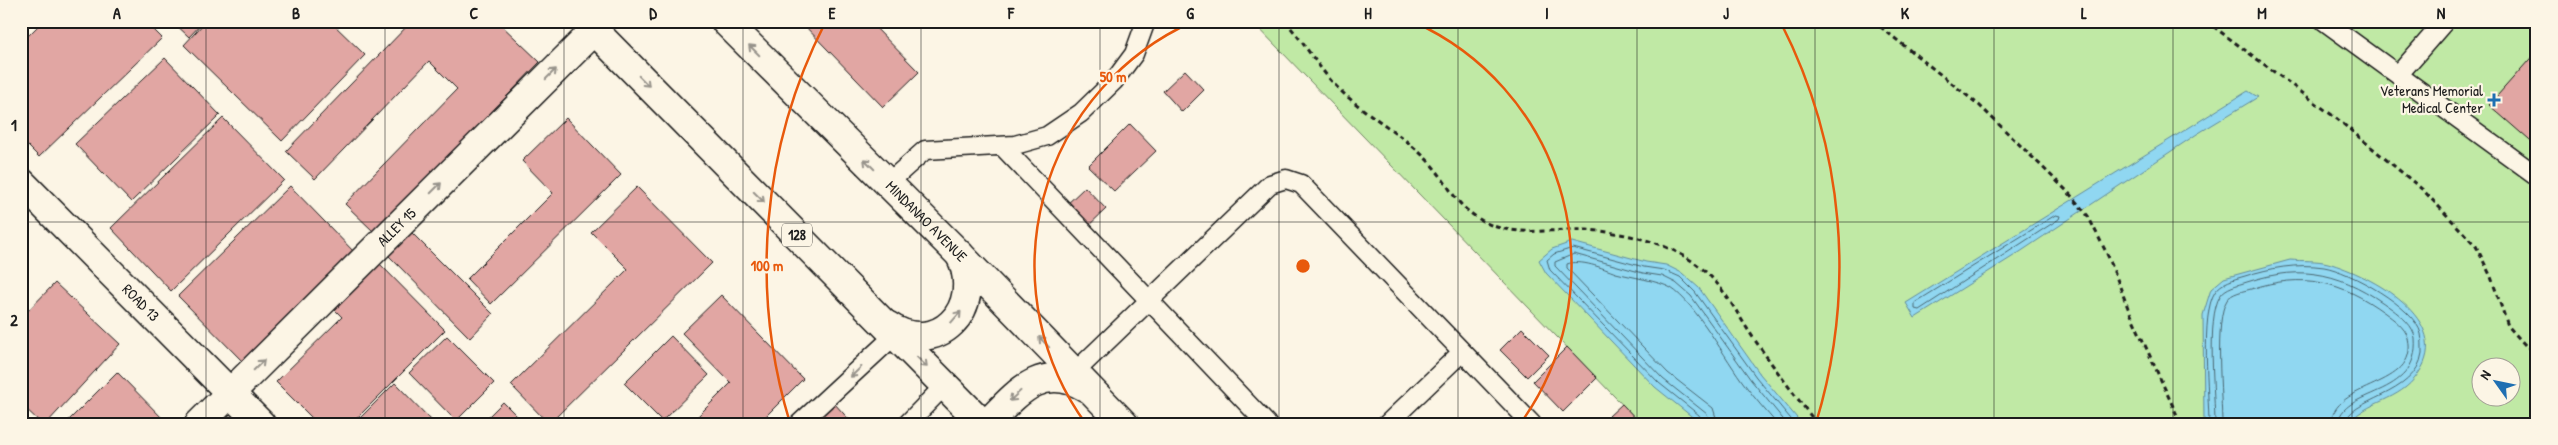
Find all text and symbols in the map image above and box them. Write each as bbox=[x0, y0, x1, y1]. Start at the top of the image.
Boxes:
text: A bbox=[113, 2, 121, 24]
text: B bbox=[292, 2, 300, 24]
text: C bbox=[470, 2, 479, 24]
text: D bbox=[649, 2, 657, 24]
text: E bbox=[828, 2, 836, 24]
text: F bbox=[1007, 2, 1015, 24]
text: G bbox=[1186, 2, 1194, 24]
text: H bbox=[1364, 2, 1372, 24]
text: I bbox=[1545, 2, 1549, 24]
text: J bbox=[1723, 2, 1729, 24]
text: K bbox=[1901, 2, 1910, 24]
text: L bbox=[2081, 2, 2087, 24]
text: M bbox=[2257, 2, 2267, 24]
text: N bbox=[2437, 2, 2446, 24]
one-way arrow bbox=[748, 43, 760, 56]
text: 50 m bbox=[1100, 66, 1126, 87]
one-way arrow bbox=[545, 67, 557, 80]
one-way arrow bbox=[638, 75, 650, 87]
place label: Veterans Memorial Medical Center bbox=[2380, 80, 2483, 118]
marker: Veterans Memorial Medical Center bbox=[2487, 93, 2501, 107]
text: 1 bbox=[11, 114, 17, 136]
one-way arrow bbox=[863, 158, 875, 170]
street label: MINDANAO AVENUE bbox=[881, 176, 972, 267]
one-way arrow bbox=[430, 182, 442, 194]
one-way arrow bbox=[753, 191, 765, 203]
street label: ALLEY 15 bbox=[372, 202, 421, 251]
road number: 128 bbox=[782, 224, 812, 246]
text: 100 m bbox=[751, 255, 783, 276]
centre of rings bbox=[1294, 257, 1312, 275]
street label: ROAD 13 bbox=[118, 279, 165, 326]
text: 2 bbox=[10, 309, 18, 331]
one-way arrow bbox=[950, 311, 962, 324]
one-way arrow bbox=[1039, 337, 1051, 349]
one-way arrow bbox=[916, 356, 928, 369]
north arrow bbox=[2470, 358, 2520, 408]
one-way arrow bbox=[253, 359, 265, 371]
one-way arrow bbox=[850, 366, 862, 378]
text: N bbox=[2475, 366, 2495, 383]
one-way arrow bbox=[1008, 390, 1021, 402]

